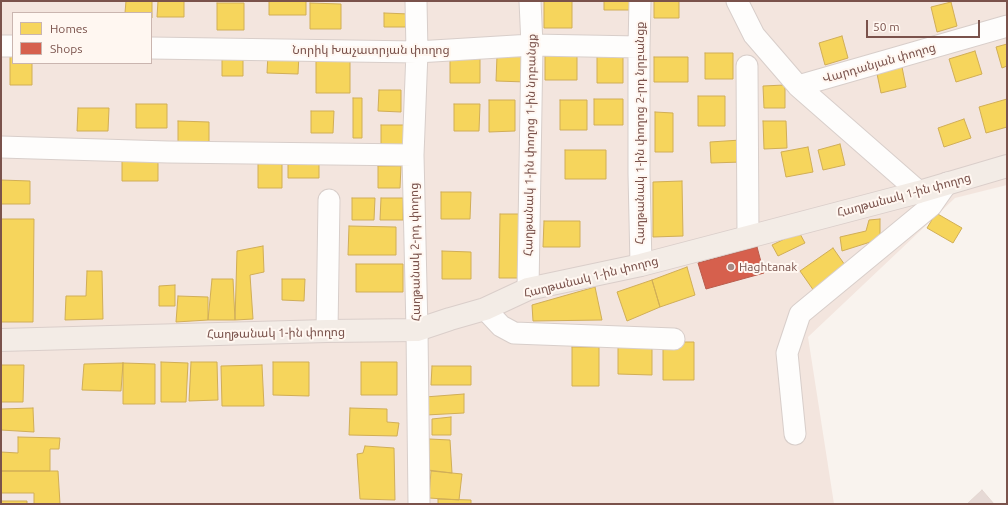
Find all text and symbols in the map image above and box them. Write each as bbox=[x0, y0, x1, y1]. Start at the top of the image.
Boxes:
legend bbox=[12, 12, 152, 64]
scale bar bbox=[868, 12, 982, 38]
text: 50 m bbox=[873, 20, 900, 33]
text: Homes bbox=[50, 22, 88, 35]
street label: Հաղթանակ 1-ին փողոց 2-րդ նրբանցք bbox=[633, 22, 647, 244]
street label: Հաղթանակ 1-ին փողոց 1-ին նրբանցք bbox=[521, 34, 539, 256]
street label: Վարդանյան փողոց bbox=[821, 40, 937, 86]
text: Shops bbox=[50, 42, 82, 55]
street label: Նորիկ Խաչատրյան փողոց bbox=[292, 43, 450, 57]
street label: Հաղթանակ 1-ին փողոց bbox=[835, 170, 973, 220]
street label: Հաղթանակ 2-րդ փողոց bbox=[407, 182, 423, 322]
street label: Հաղթանակ 1-ին փողոց bbox=[522, 253, 660, 301]
place label: Haghtanak bbox=[739, 260, 797, 274]
marker: Haghtanak bbox=[726, 262, 736, 272]
street label: Հաղթանակ 1-ին փողոց bbox=[207, 325, 345, 341]

